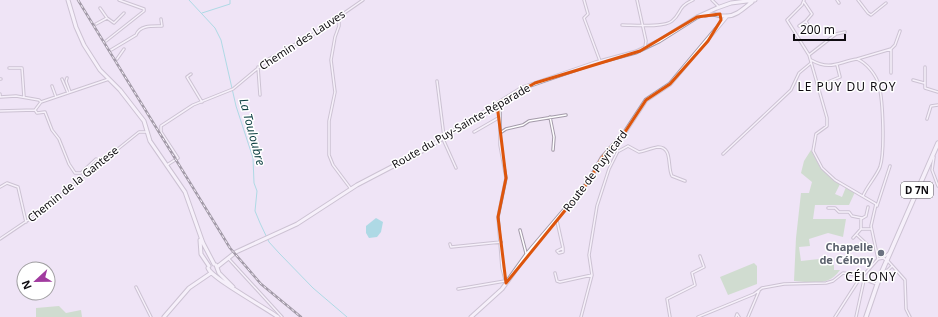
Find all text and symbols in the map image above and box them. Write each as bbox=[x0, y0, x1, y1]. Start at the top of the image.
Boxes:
street label: Chemin des Lauves bbox=[256, 6, 348, 73]
scale bar bbox=[794, 16, 845, 42]
text: 200 m bbox=[800, 21, 835, 38]
district label: LE PUY DU ROY bbox=[797, 78, 897, 95]
street label: Route du Puy-Sainte-Réparade bbox=[389, 80, 533, 171]
water label: La Touloubre bbox=[235, 96, 270, 167]
street label: Route de Puyricard bbox=[559, 127, 630, 214]
street label: Chemin de la Gantese bbox=[24, 142, 121, 225]
road number: D 7N bbox=[901, 182, 933, 198]
place label: Chapelle de Célony bbox=[819, 239, 874, 267]
marker: Chapelle de Célony bbox=[876, 248, 886, 258]
north arrow bbox=[16, 261, 56, 301]
district label: CÉLONY bbox=[845, 268, 897, 285]
text: N bbox=[18, 278, 35, 292]

